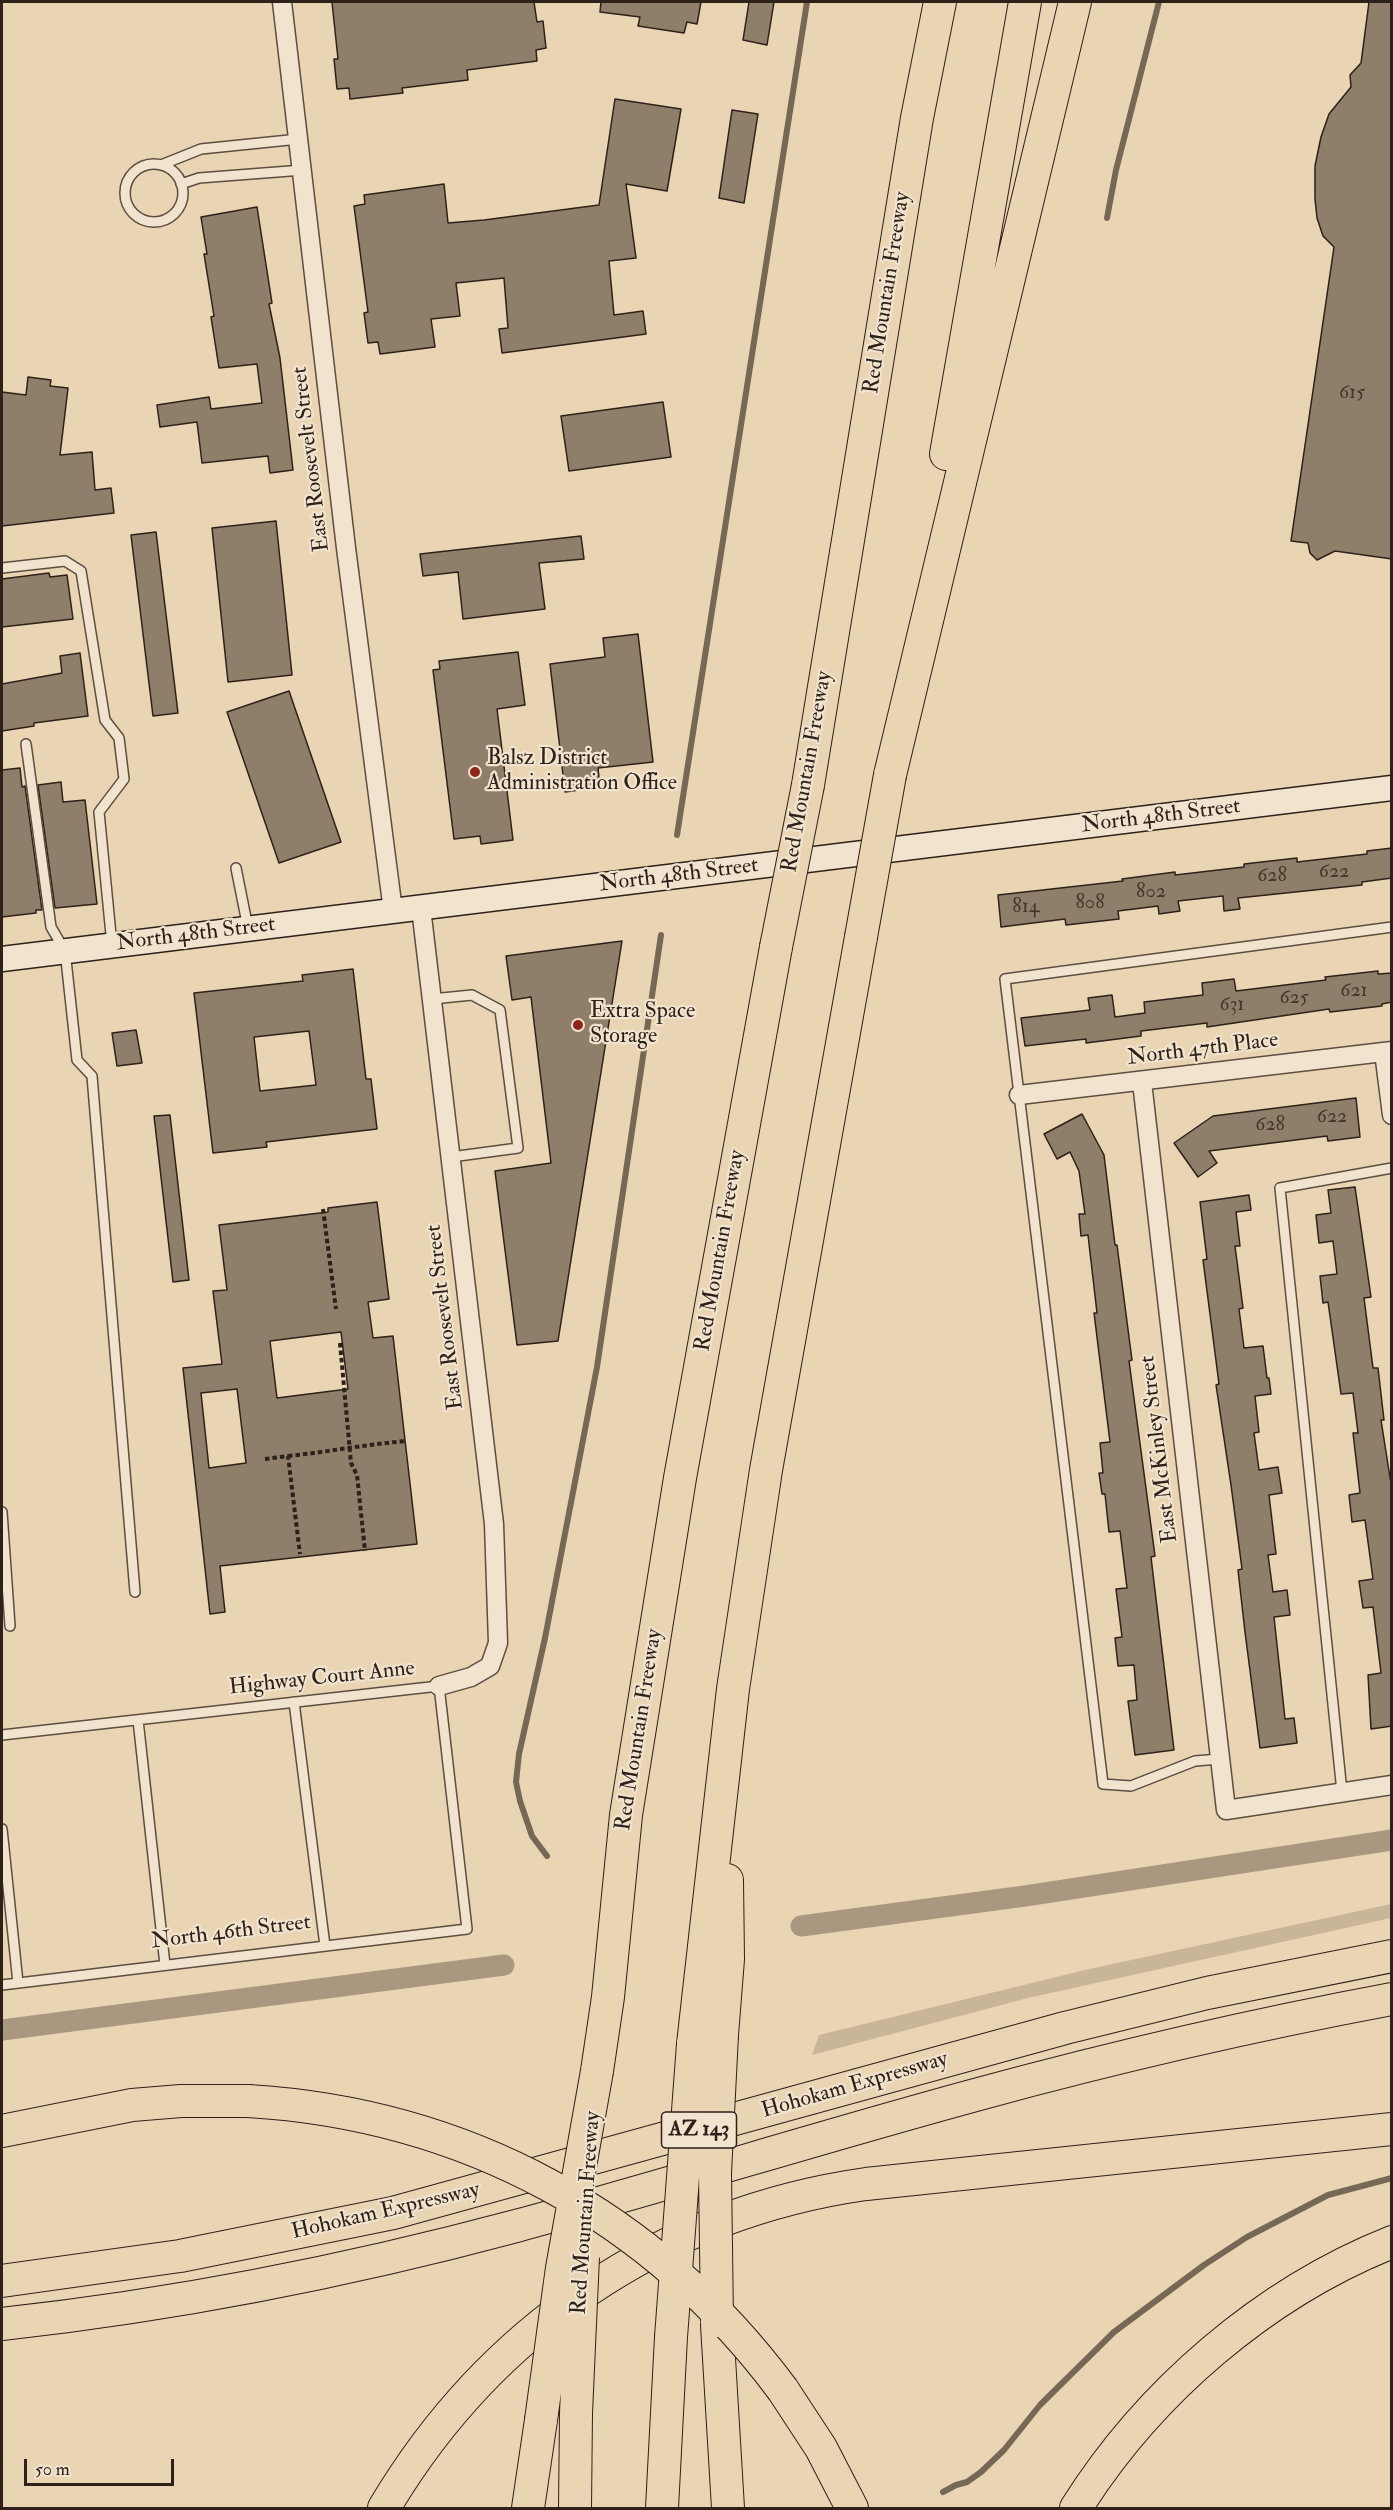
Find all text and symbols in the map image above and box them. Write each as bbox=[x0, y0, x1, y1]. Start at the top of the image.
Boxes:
street label: Red Mountain Freeway bbox=[859, 190, 917, 396]
street label: East Roosevelt Street bbox=[288, 365, 336, 553]
house number: 615 bbox=[1339, 382, 1365, 406]
street label: Red Mountain Freeway bbox=[777, 669, 839, 875]
place label: Balsz District Administration Office bbox=[487, 746, 677, 798]
marker: Balsz District Administration Office bbox=[468, 765, 482, 779]
street label: North 48th Street bbox=[1080, 794, 1242, 840]
street label: North 48th Street bbox=[598, 853, 760, 899]
house number: 622 bbox=[1319, 861, 1349, 885]
house number: 628 bbox=[1257, 865, 1287, 889]
house number: 802 bbox=[1136, 881, 1166, 905]
house number: 808 bbox=[1075, 892, 1105, 916]
house number: 814 bbox=[1012, 896, 1040, 920]
street label: North 48th Street bbox=[115, 912, 277, 958]
house number: 621 bbox=[1340, 980, 1368, 1004]
house number: 625 bbox=[1280, 987, 1308, 1011]
house number: 631 bbox=[1220, 994, 1244, 1018]
place label: Extra Space Storage bbox=[590, 999, 695, 1050]
marker: Extra Space Storage bbox=[571, 1018, 585, 1032]
street label: North 47th Place bbox=[1126, 1028, 1280, 1072]
house number: 622 bbox=[1317, 1106, 1347, 1130]
house number: 628 bbox=[1255, 1114, 1285, 1138]
street label: Red Mountain Freeway bbox=[690, 1148, 752, 1354]
street label: East Roosevelt Street bbox=[422, 1223, 470, 1411]
street label: East McKinley Street bbox=[1135, 1354, 1185, 1544]
street label: Red Mountain Freeway bbox=[611, 1627, 669, 1833]
street label: Highway Court Anne bbox=[228, 1656, 416, 1702]
street label: North 46th Street bbox=[150, 1910, 312, 1956]
street label: Hohokam Expressway bbox=[759, 2047, 951, 2125]
street label: Red Mountain Freeway bbox=[567, 2110, 607, 2316]
road number: AZ 143 bbox=[662, 2112, 736, 2148]
street label: Hohokam Expressway bbox=[289, 2177, 483, 2247]
scale bar bbox=[27, 2447, 177, 2485]
text: 50 m bbox=[35, 2458, 70, 2481]

